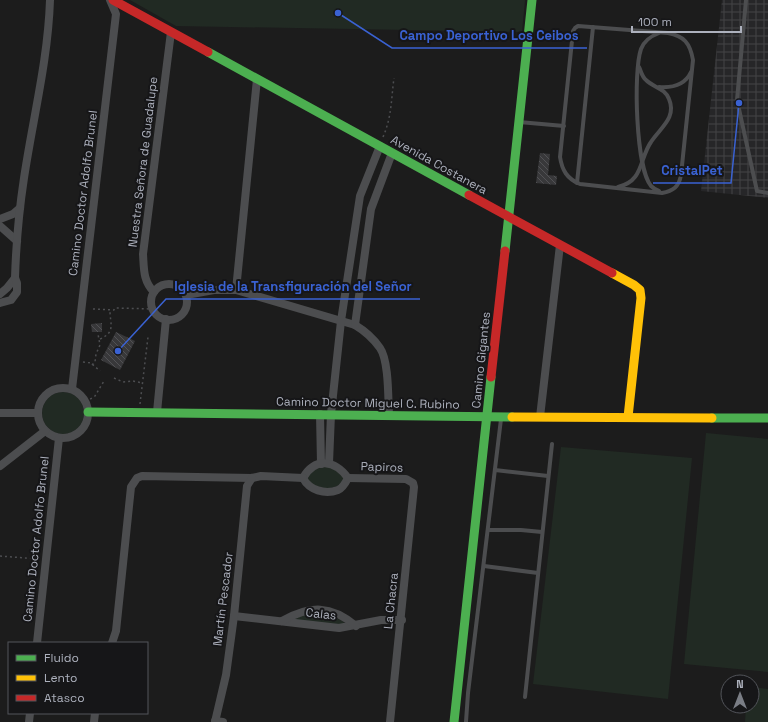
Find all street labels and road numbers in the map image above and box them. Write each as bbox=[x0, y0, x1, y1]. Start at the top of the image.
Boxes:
street label: Nuestra Señora de Guadalupe bbox=[125, 76, 161, 248]
street label: Camino Doctor Adolfo Brunel bbox=[65, 109, 101, 277]
street label: Avenida Costanera bbox=[388, 132, 490, 198]
street label: Camino Gigantes bbox=[468, 311, 494, 409]
street label: Camino Doctor Miguel C. Rubino bbox=[276, 393, 460, 413]
street label: Camino Doctor Adolfo Brunel bbox=[19, 455, 53, 623]
street label: Papiros bbox=[360, 458, 404, 476]
street label: Martín Pescador bbox=[209, 551, 237, 647]
street label: La Chacra bbox=[380, 572, 402, 630]
street label: Calas bbox=[305, 604, 337, 624]

